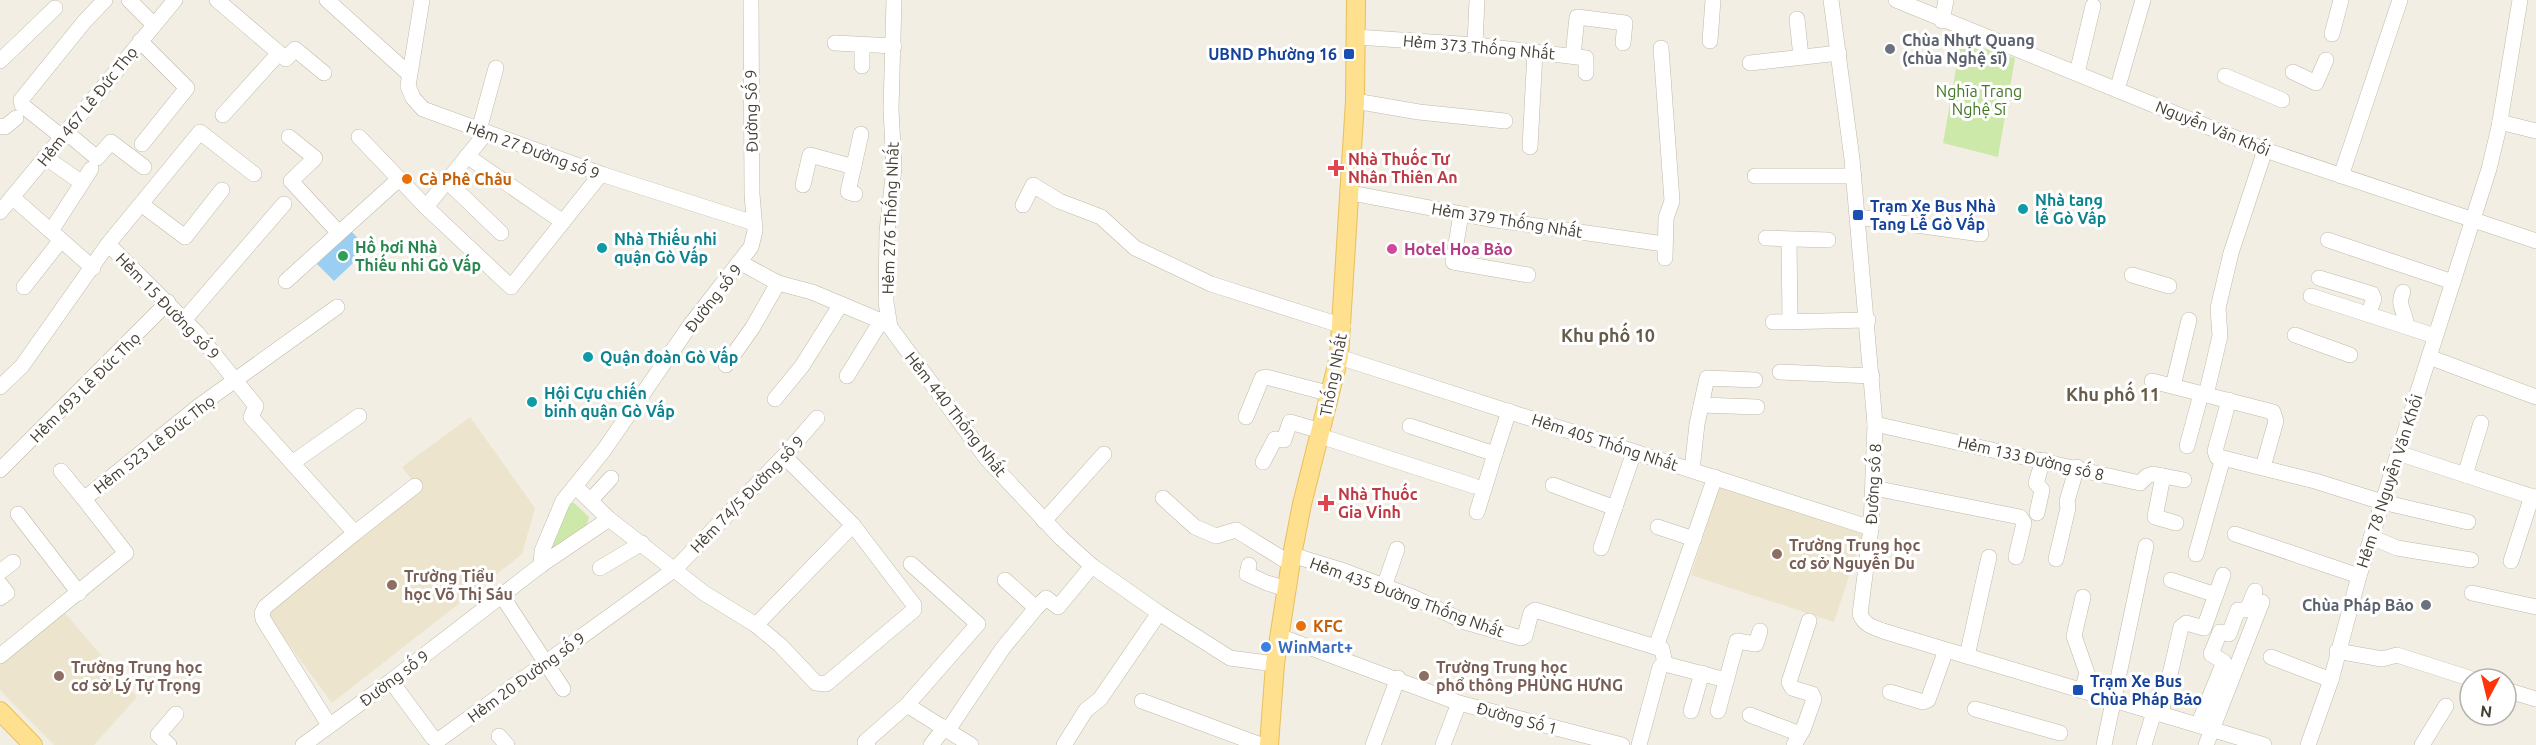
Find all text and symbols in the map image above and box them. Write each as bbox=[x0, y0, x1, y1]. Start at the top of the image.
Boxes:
street label: Hẻm 373 Thống Nhất bbox=[1402, 28, 1557, 63]
place label: Chùa Nhựt Quang (chùa Nghệ sĩ) bbox=[1902, 31, 2035, 68]
marker: Chùa Nhựt Quang (chùa Nghệ sĩ) bbox=[1883, 42, 1897, 56]
street label: Hẻm 467 Lê Đức Thọ bbox=[33, 43, 141, 169]
place label: UBND Phường 16 bbox=[1208, 45, 1337, 63]
marker: UBND Phường 16 bbox=[1342, 47, 1356, 61]
street label: Đường Số 9 bbox=[738, 69, 761, 153]
park label: Nghĩa Trang Nghệ Sĩ bbox=[1936, 82, 2022, 118]
street label: Nguyễn Văn Khối bbox=[2153, 94, 2274, 159]
street label: Hẻm 27 Đường số 9 bbox=[464, 115, 603, 183]
street label: Hẻm 276 Thống Nhất bbox=[875, 141, 902, 295]
place label: Nhà Thuốc Tư Nhân Thiên An bbox=[1348, 147, 1458, 186]
marker: Nhà Thuốc Tư Nhân Thiên An bbox=[1329, 161, 1343, 175]
place label: Cà Phê Châu bbox=[419, 170, 512, 188]
marker: Cà Phê Châu bbox=[400, 172, 414, 186]
place label: Nhà tang lễ Gò Vấp bbox=[2035, 191, 2106, 227]
street label: Hẻm 379 Thống Nhất bbox=[1430, 196, 1585, 241]
place label: Trạm Xe Bus Nhà Tang Lễ Gò Vấp bbox=[1870, 197, 1996, 233]
marker: Nhà tang lễ Gò Vấp bbox=[2016, 202, 2030, 216]
marker: Trạm Xe Bus Nhà Tang Lễ Gò Vấp bbox=[1851, 208, 1865, 222]
place label: Nhà Thiếu nhi quận Gò Vấp bbox=[614, 227, 717, 266]
place label: Hồ bơi Nhà Thiếu nhi Gò Vấp bbox=[355, 235, 481, 274]
place label: Hotel Hoa Bảo bbox=[1404, 240, 1513, 258]
marker: Nhà Thiếu nhi quận Gò Vấp bbox=[595, 241, 609, 255]
marker: Hotel Hoa Bảo bbox=[1385, 242, 1399, 256]
street label: Hẻm 15 Đường số 9 bbox=[113, 247, 225, 363]
marker: Hồ bơi Nhà Thiếu nhi Gò Vấp bbox=[336, 249, 350, 263]
street label: Đường số 9 bbox=[679, 259, 745, 336]
district label: Khu phố 10 bbox=[1561, 322, 1655, 345]
street label: Hẻm 493 Lê Đức Thọ bbox=[26, 328, 144, 446]
street label: Thống Nhất bbox=[1313, 331, 1350, 418]
place label: Quận đoàn Gò Vấp bbox=[600, 345, 738, 366]
street label: Hẻm 440 Thống Nhất bbox=[902, 346, 1013, 480]
marker: Quận đoàn Gò Vấp bbox=[581, 350, 595, 364]
place label: Hội Cựu chiến binh quận Gò Vấp bbox=[544, 381, 675, 420]
district label: Khu phố 11 bbox=[2066, 381, 2160, 404]
street label: Hẻm 523 Lê Đức Thọ bbox=[90, 391, 218, 497]
street label: Hẻm 78 Nguyễn Văn Khối bbox=[2350, 391, 2426, 570]
marker: Hội Cựu chiến binh quận Gò Vấp bbox=[525, 395, 539, 409]
street label: Hẻm 405 Thống Nhất bbox=[1530, 407, 1682, 474]
street label: Hẻm 74/5 Đường số 9 bbox=[684, 430, 807, 556]
street label: Hẻm 133 Đường số 8 bbox=[1956, 430, 2107, 484]
street label: Đường số 8 bbox=[1859, 443, 1884, 525]
place label: Nhà Thuốc Gia Vinh bbox=[1338, 482, 1418, 521]
marker: Nhà Thuốc Gia Vinh bbox=[1319, 496, 1333, 510]
place label: Trường Trung học cơ sở Nguyễn Du bbox=[1789, 536, 1920, 572]
marker: Trường Trung học cơ sở Nguyễn Du bbox=[1770, 547, 1784, 561]
street label: Hẻm 435 Đường Thống Nhất bbox=[1308, 551, 1508, 641]
place label: Trường Tiểu học Võ Thị Sáu bbox=[404, 567, 513, 603]
marker: Trường Tiểu học Võ Thị Sáu bbox=[385, 578, 399, 592]
place label: Chùa Pháp Bảo bbox=[2302, 596, 2414, 614]
marker: Chùa Pháp Bảo bbox=[2419, 598, 2433, 612]
place label: KFC bbox=[1313, 617, 1343, 635]
marker: KFC bbox=[1294, 619, 1308, 633]
street label: Hẻm 20 Đường số 9 bbox=[462, 626, 588, 726]
place label: WinMart+ bbox=[1278, 638, 1353, 656]
marker: WinMart+ bbox=[1259, 640, 1273, 654]
street label: Đường số 9 bbox=[354, 644, 432, 710]
place label: Trường Trung học cơ sở Lý Tự Trọng bbox=[71, 658, 202, 694]
place label: Trường Trung học phổ thông PHÙNG HƯNG bbox=[1436, 658, 1623, 694]
north arrow bbox=[2458, 667, 2518, 727]
marker: Trường Trung học cơ sở Lý Tự Trọng bbox=[52, 669, 66, 683]
marker: Trường Trung học phổ thông PHÙNG HƯNG bbox=[1417, 669, 1431, 683]
place label: Trạm Xe Bus Chùa Pháp Bảo bbox=[2090, 672, 2202, 708]
marker: Trạm Xe Bus Chùa Pháp Bảo bbox=[2071, 683, 2085, 697]
street label: Đường Số 1 bbox=[1475, 696, 1560, 737]
text: N bbox=[2479, 702, 2493, 722]

